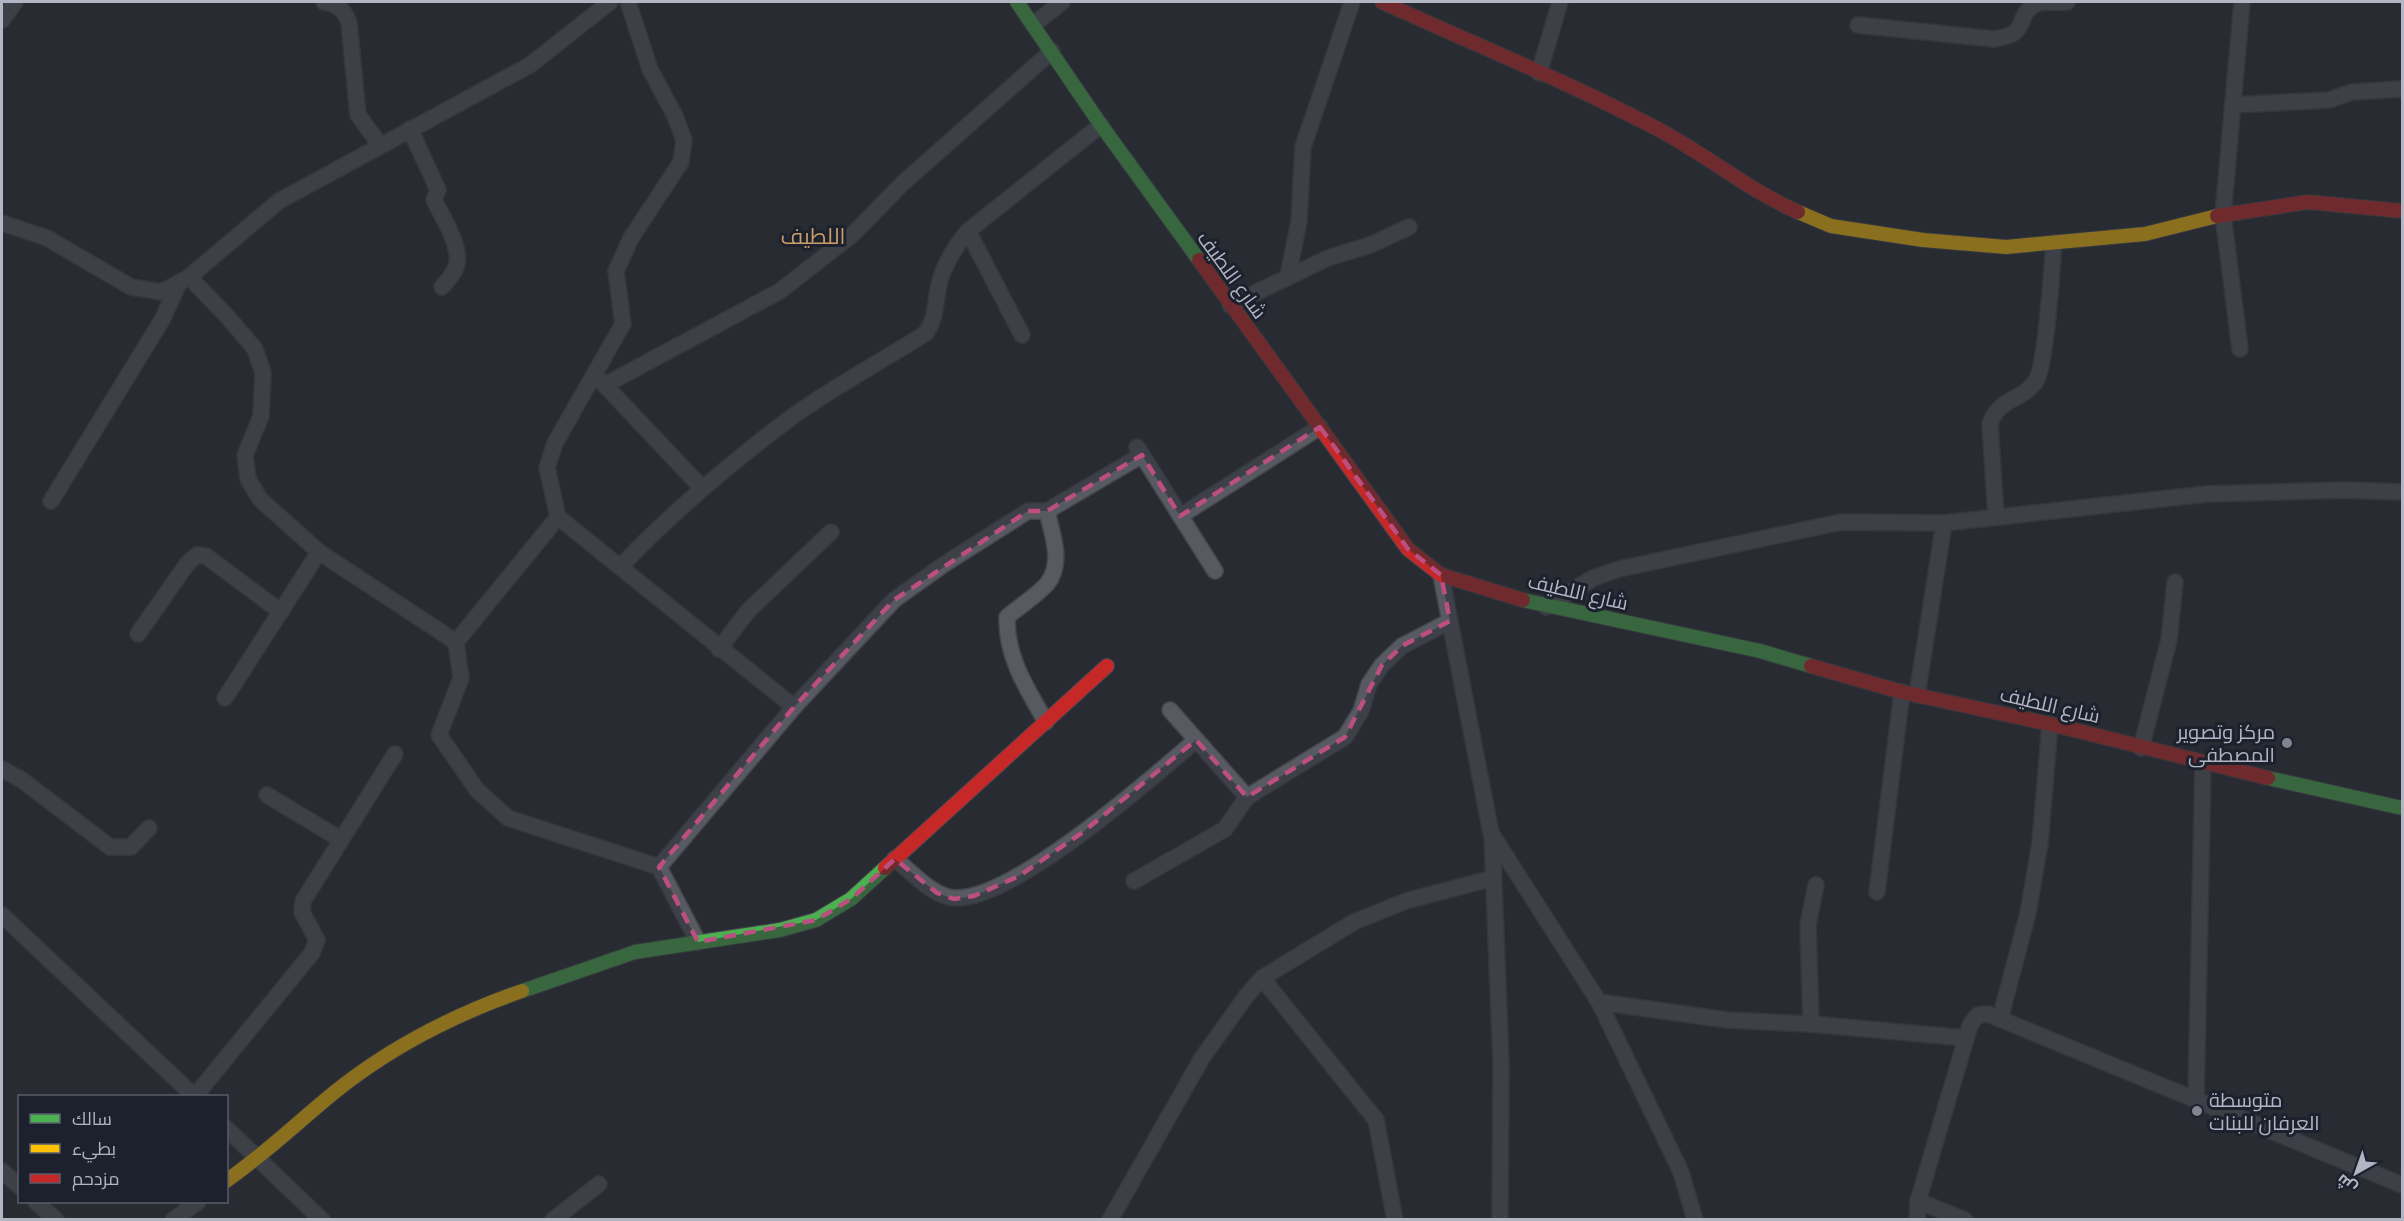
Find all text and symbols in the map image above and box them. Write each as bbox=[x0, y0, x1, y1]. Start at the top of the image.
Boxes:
district label: اللطيف bbox=[781, 223, 845, 250]
street label: شارع اللطيف bbox=[1191, 227, 1272, 325]
street label: شارع اللطيف bbox=[1525, 569, 1631, 617]
street label: شارع اللطيف bbox=[1997, 682, 2103, 730]
place label: مركز وتصوير المصطفى bbox=[2176, 720, 2275, 768]
marker: مركز وتصوير المصطفى bbox=[2280, 736, 2294, 750]
place label: متوسطة العرفان للبنات bbox=[2209, 1088, 2320, 1136]
legend bbox=[18, 1095, 228, 1203]
marker: متوسطة العرفان للبنات bbox=[2190, 1104, 2204, 1118]
text: سالك bbox=[72, 1108, 112, 1130]
text: بطيء bbox=[72, 1138, 116, 1163]
north arrow bbox=[2326, 1143, 2386, 1203]
text: مزدحم bbox=[72, 1168, 120, 1191]
text: ش bbox=[2333, 1170, 2361, 1198]

